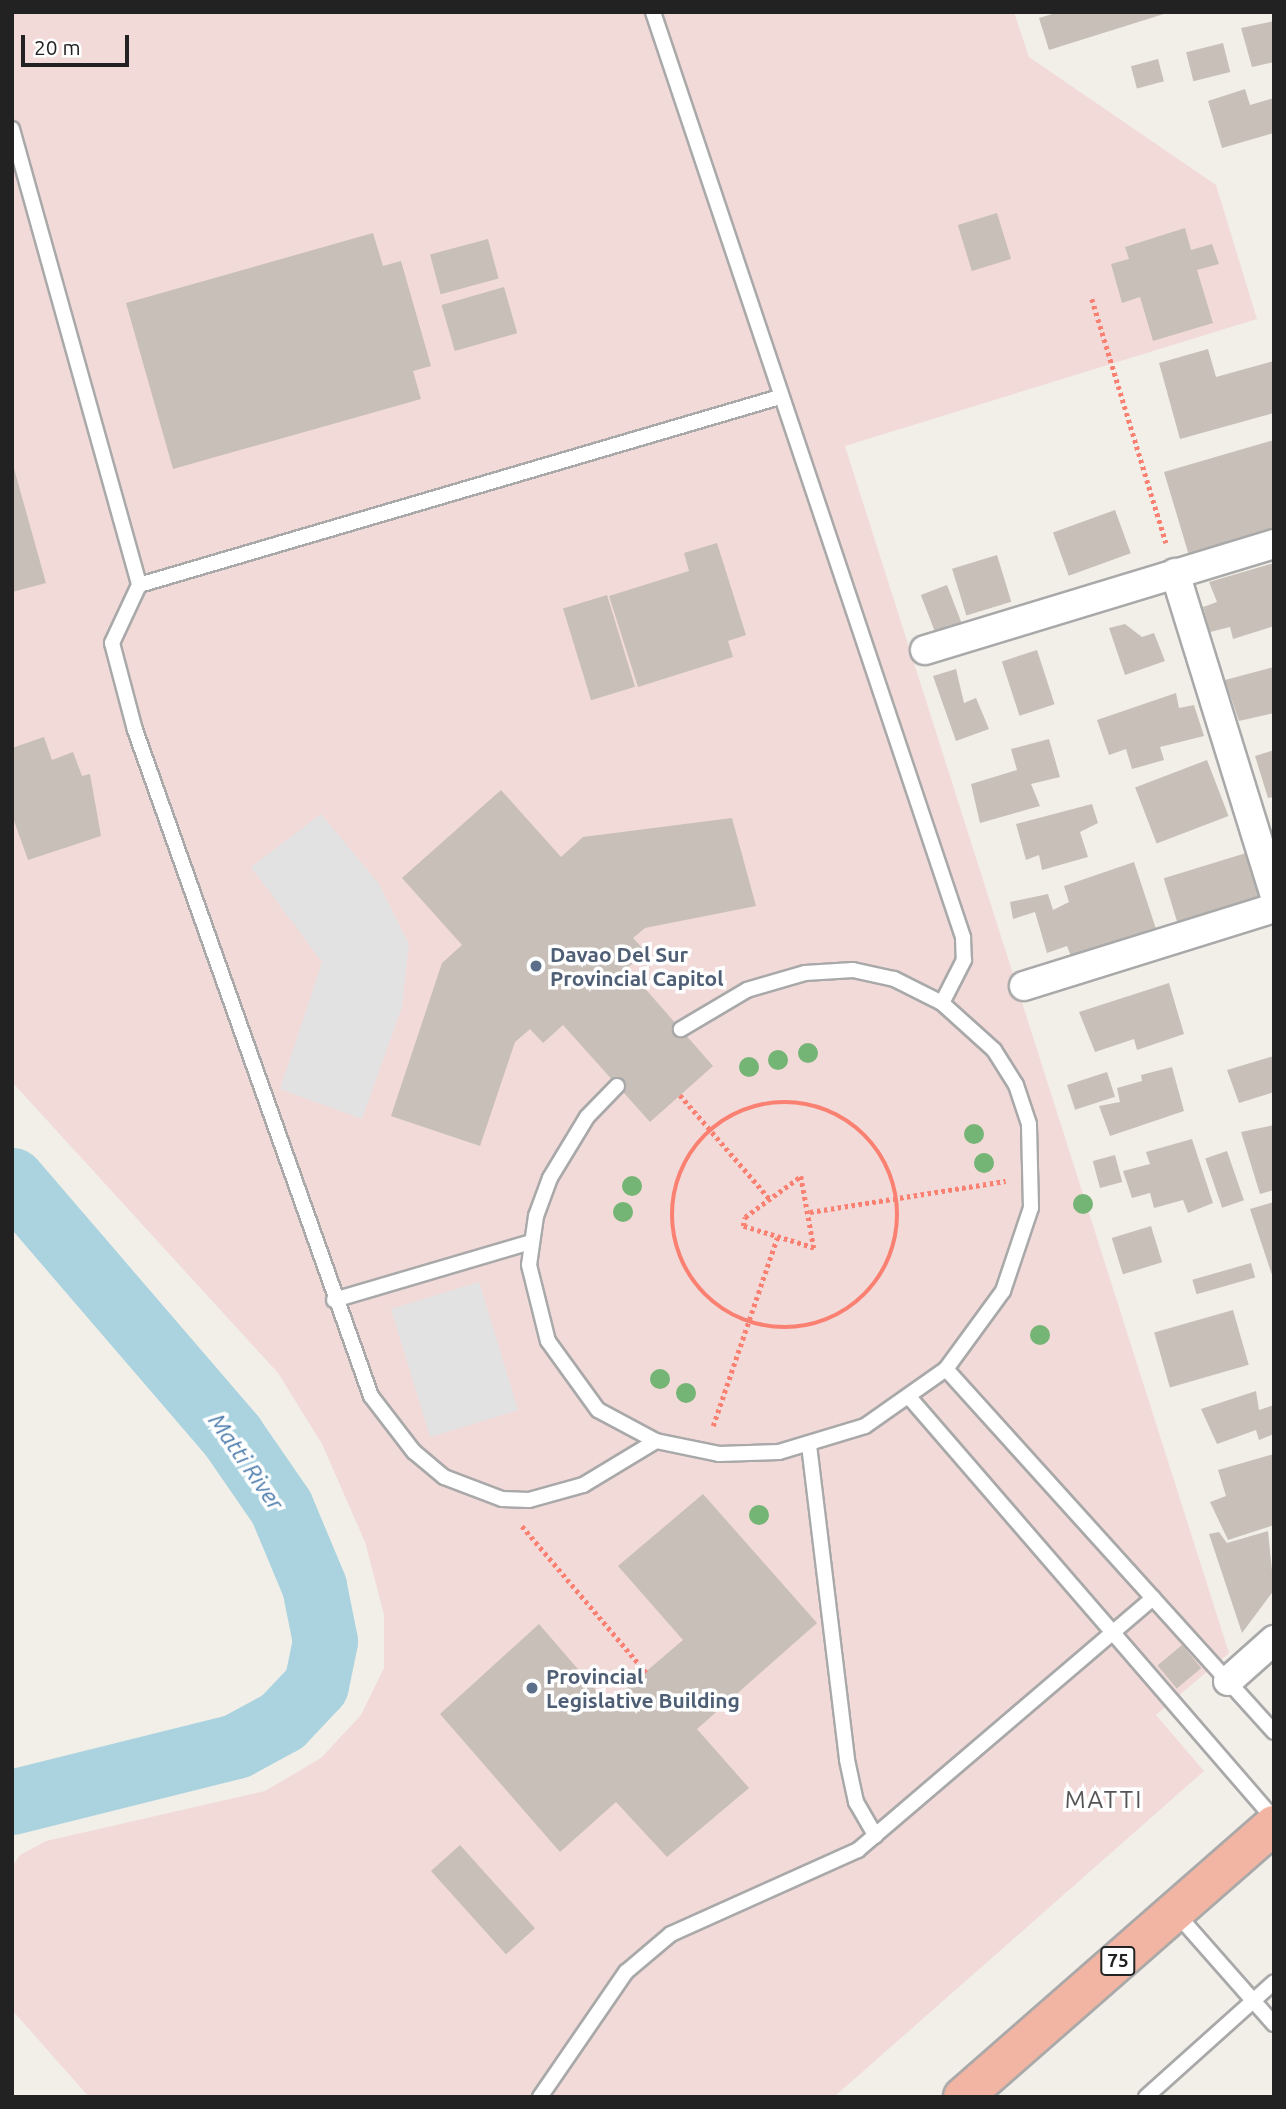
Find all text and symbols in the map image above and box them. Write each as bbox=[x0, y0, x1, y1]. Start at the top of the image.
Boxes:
scale bar bbox=[24, 21, 133, 65]
text: 20 m bbox=[34, 35, 81, 59]
place label: Davao Del Sur Provincial Capitol bbox=[550, 941, 724, 991]
marker: Davao Del Sur Provincial Capitol bbox=[528, 958, 544, 974]
water label: Matti River bbox=[203, 1408, 289, 1516]
place label: Provincial Legislative Building bbox=[546, 1663, 740, 1713]
marker: Provincial Legislative Building bbox=[524, 1680, 540, 1696]
district label: MATTI bbox=[1065, 1786, 1143, 1814]
road number: 75 bbox=[1099, 1946, 1137, 1977]

